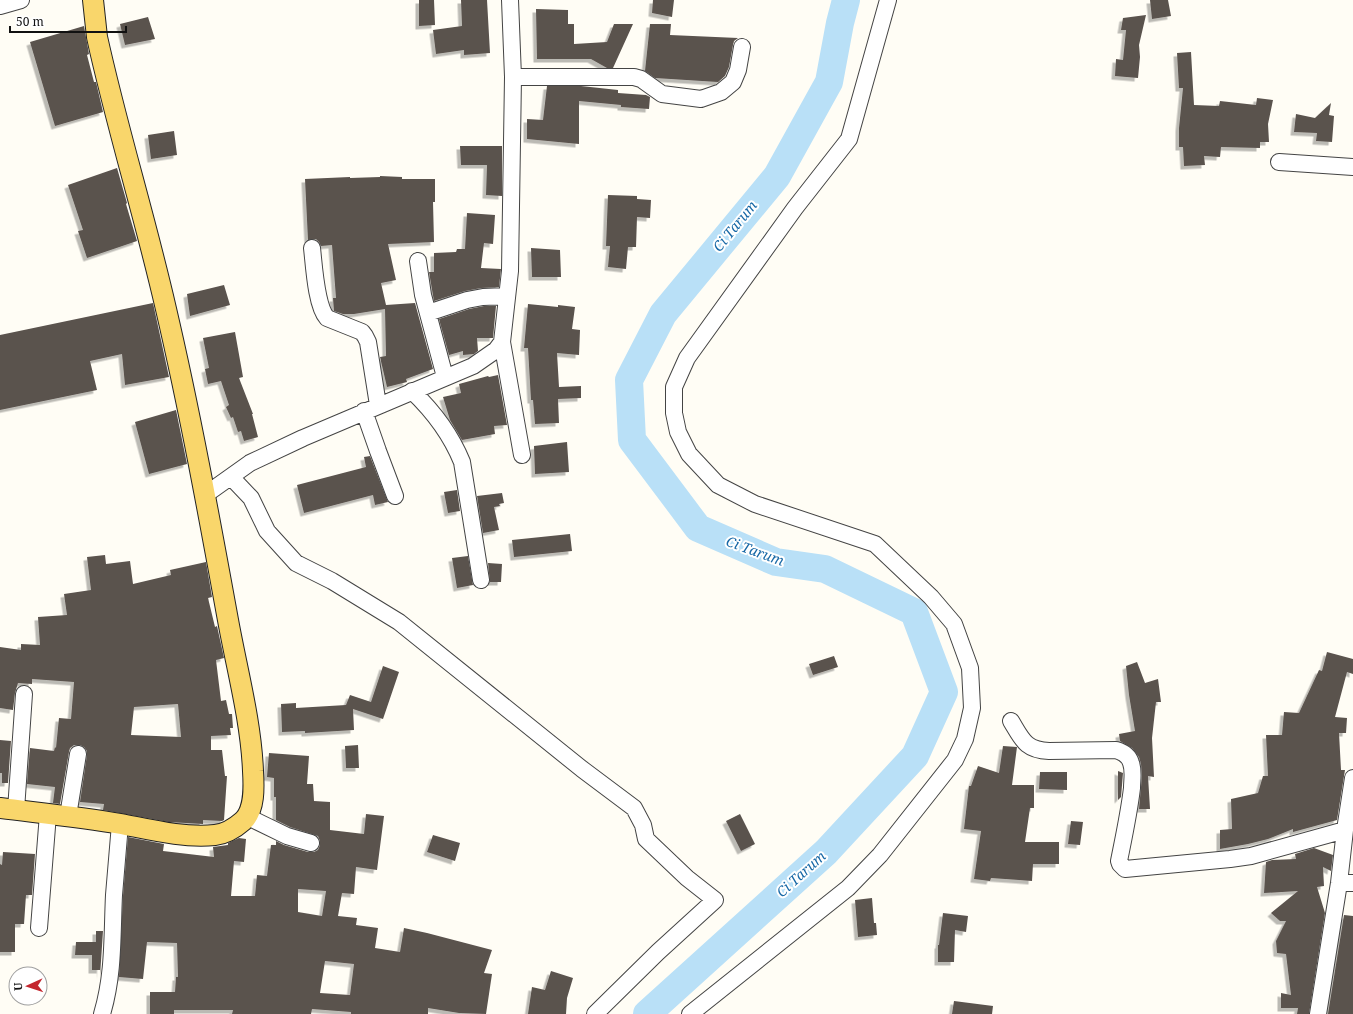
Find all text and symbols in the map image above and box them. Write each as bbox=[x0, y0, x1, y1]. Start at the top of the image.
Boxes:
scale bar bbox=[10, 8, 126, 34]
text: 50 m bbox=[16, 13, 44, 30]
water label: Ci Tarum bbox=[708, 196, 761, 255]
water label: Ci Tarum bbox=[724, 531, 787, 570]
water label: Ci Tarum bbox=[772, 846, 830, 901]
north arrow bbox=[8, 966, 48, 1006]
text: U bbox=[10, 981, 25, 991]

